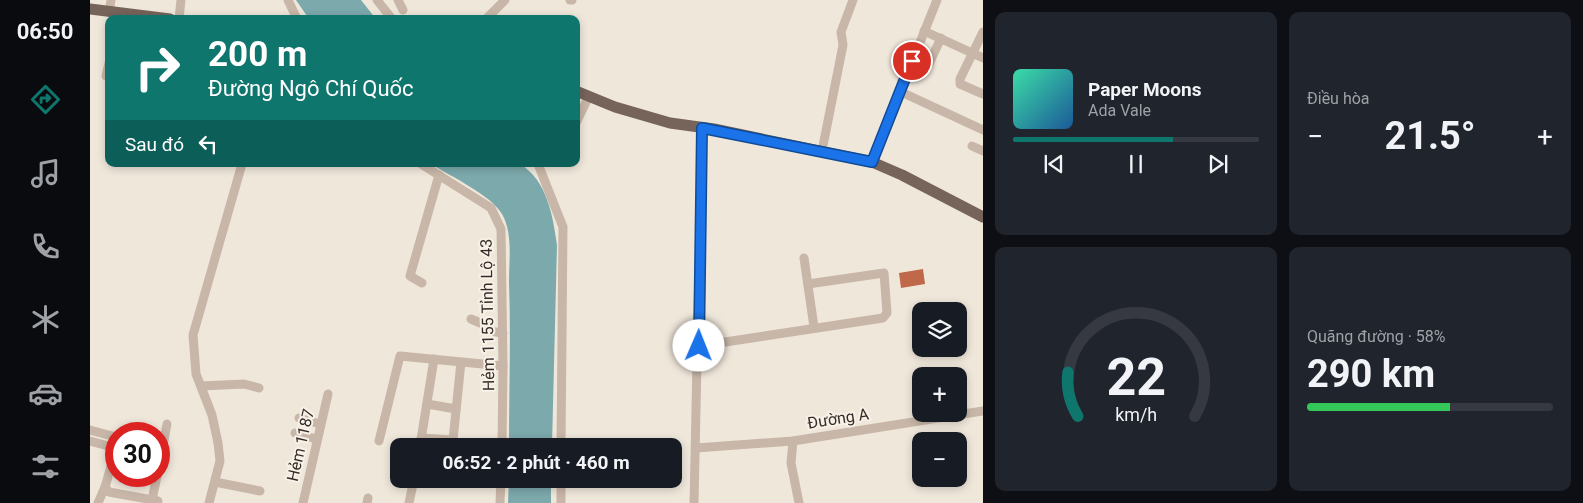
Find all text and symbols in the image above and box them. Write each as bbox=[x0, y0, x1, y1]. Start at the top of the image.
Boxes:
text: 06:50 bbox=[17, 19, 73, 44]
text: 200 m bbox=[208, 34, 307, 75]
icon: right bbox=[125, 35, 190, 100]
pin bbox=[891, 40, 933, 82]
icon: arrive bbox=[898, 47, 926, 75]
text: Đường Ngô Chí Quốc bbox=[208, 76, 414, 101]
text: Paper Moons bbox=[1088, 78, 1201, 101]
icon: directions bbox=[28, 82, 63, 117]
text: Điều hòa bbox=[1307, 89, 1370, 108]
text: Ada Vale bbox=[1088, 101, 1151, 120]
text: 21.5° bbox=[1384, 114, 1476, 158]
text: − bbox=[1307, 120, 1323, 153]
text: + bbox=[1537, 120, 1553, 153]
icon: left bbox=[194, 130, 222, 158]
text: Sau đó bbox=[125, 133, 184, 156]
icon: previous bbox=[1040, 150, 1068, 178]
icon: pause bbox=[1122, 150, 1150, 178]
icon: next bbox=[1204, 150, 1232, 178]
icon: music bbox=[28, 156, 63, 191]
icon: phone bbox=[28, 229, 63, 264]
street label: Hẻm 1155 Tỉnh Lộ 43 bbox=[477, 239, 498, 391]
icon: climate bbox=[28, 302, 63, 337]
map controls bbox=[912, 302, 967, 487]
button: layers bbox=[912, 302, 967, 357]
position arrow bbox=[672, 319, 724, 371]
text: Quãng đường · 58% bbox=[1307, 327, 1446, 346]
text: 22 bbox=[1106, 347, 1166, 408]
text: 290 km bbox=[1307, 352, 1435, 396]
button: + bbox=[912, 367, 967, 422]
icon: car bbox=[28, 376, 63, 411]
street label: Đường A bbox=[806, 404, 871, 433]
text: km/h bbox=[1115, 404, 1157, 425]
street label: Hẻm 1187 bbox=[283, 407, 318, 483]
speed limit sign: 30 bbox=[105, 422, 170, 487]
button: − bbox=[912, 432, 967, 487]
icon: filters bbox=[28, 449, 63, 484]
text: 06:52 · 2 phút · 460 m bbox=[442, 451, 630, 474]

